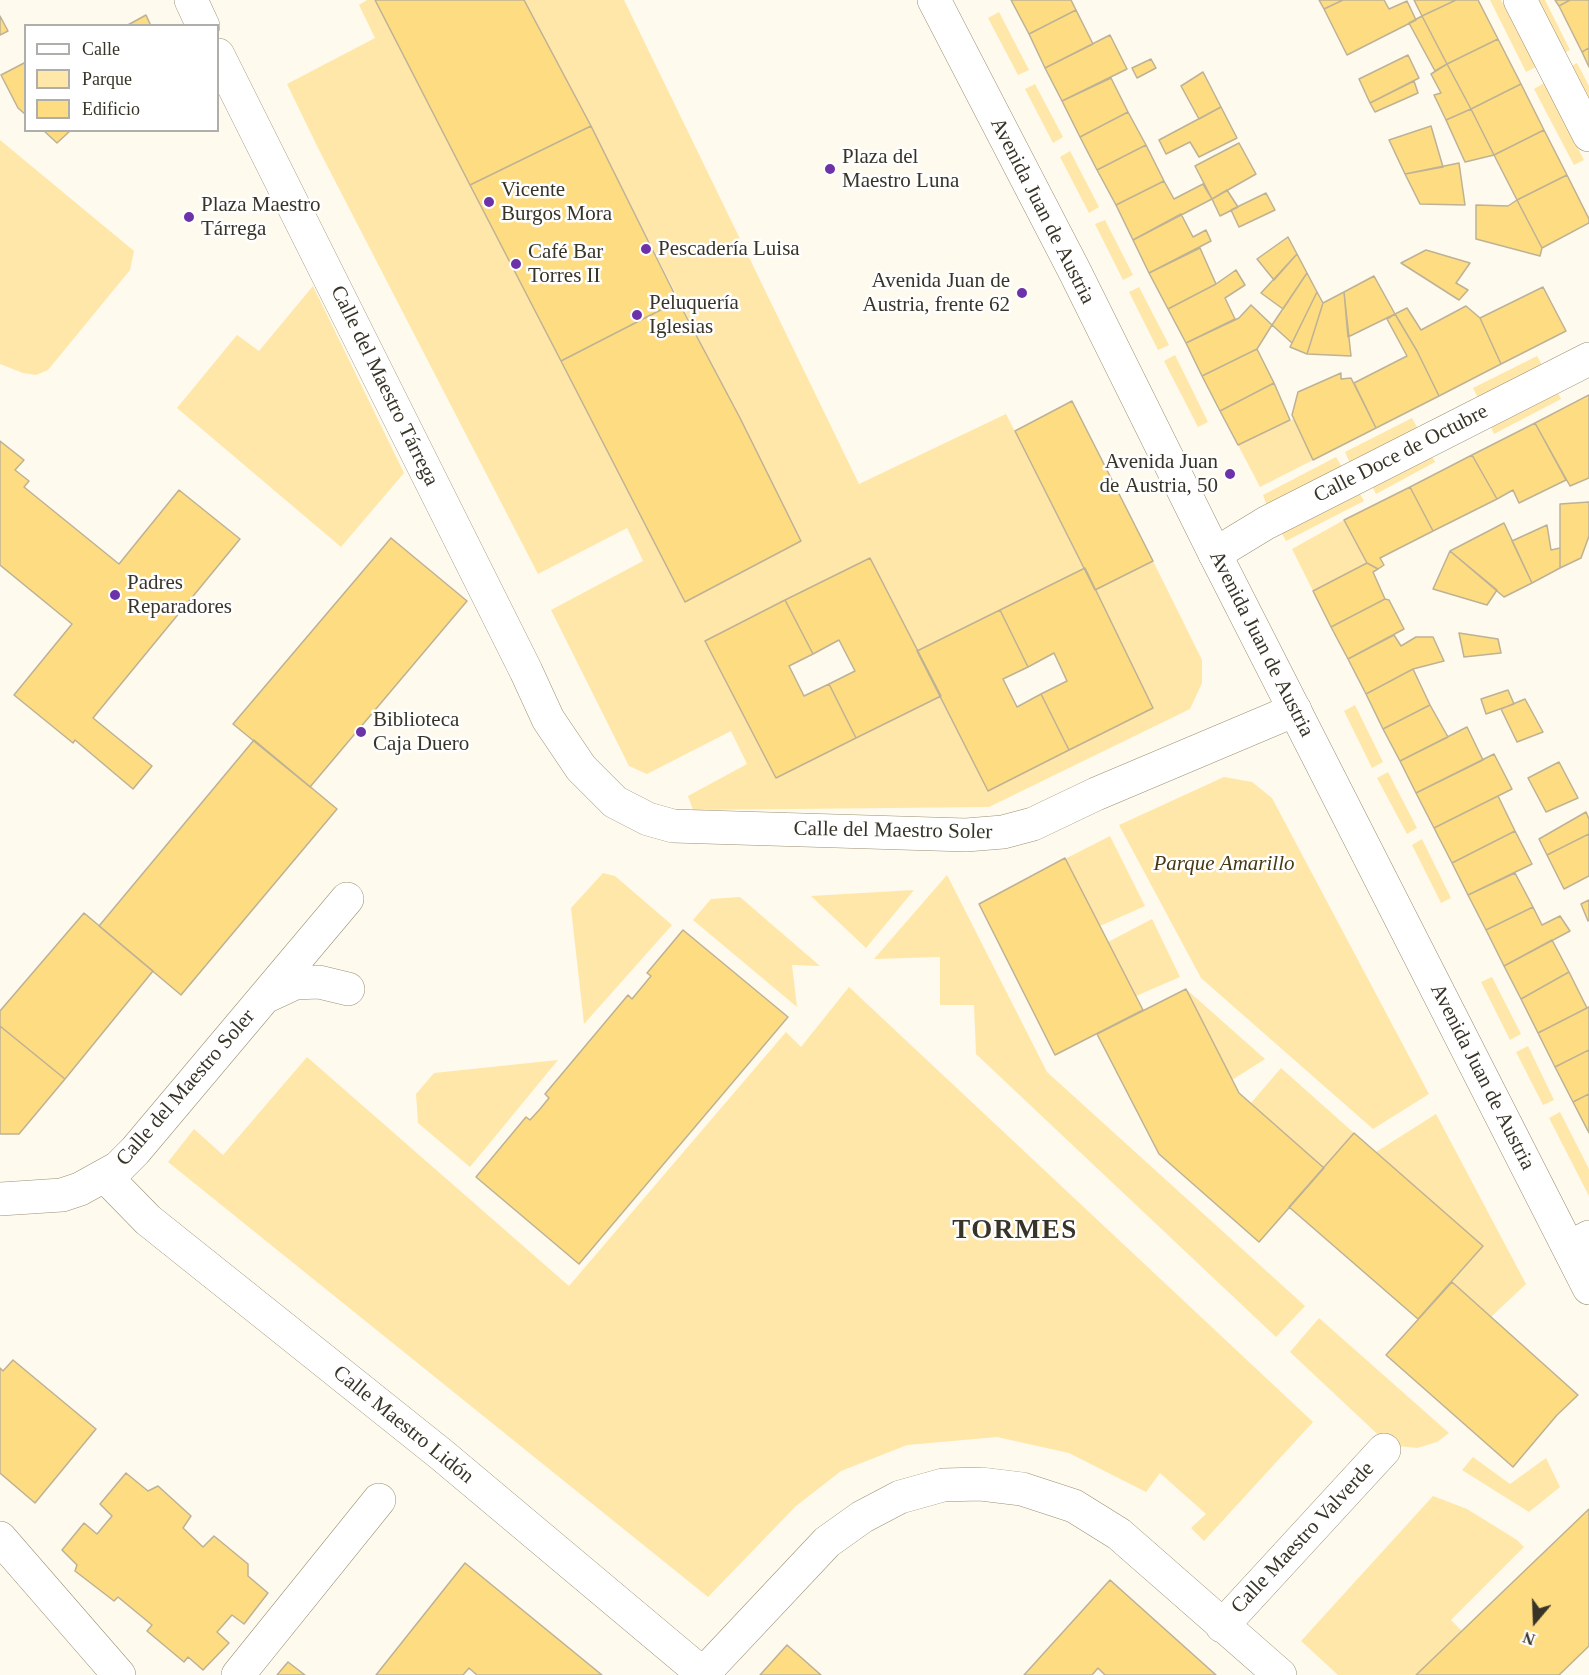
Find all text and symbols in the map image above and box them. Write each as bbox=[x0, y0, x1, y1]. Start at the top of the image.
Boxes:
legend bbox=[24, 24, 219, 132]
text: Calle bbox=[82, 39, 120, 59]
text: Parque bbox=[82, 69, 132, 89]
text: Edificio bbox=[82, 99, 140, 119]
street label: Avenida Juan de Austria bbox=[984, 114, 1100, 308]
place label: Plaza del Maestro Luna bbox=[842, 144, 959, 194]
marker: Plaza del Maestro Luna bbox=[823, 162, 837, 176]
place label: Vicente Burgos Mora bbox=[501, 177, 612, 227]
place label: Plaza Maestro Tárrega bbox=[201, 192, 321, 242]
marker: Vicente Burgos Mora bbox=[482, 195, 496, 209]
marker: Plaza Maestro Tárrega bbox=[182, 210, 196, 224]
place label: Pescadería Luisa bbox=[658, 236, 800, 262]
place label: Café Bar Torres II bbox=[528, 239, 603, 289]
marker: Pescadería Luisa bbox=[639, 242, 653, 256]
marker: Café Bar Torres II bbox=[509, 257, 523, 271]
place label: Avenida Juan de Austria, frente 62 bbox=[862, 268, 1010, 318]
street label: Calle del Maestro Tárrega bbox=[324, 282, 444, 490]
marker: Avenida Juan de Austria, frente 62 bbox=[1015, 286, 1029, 300]
place label: Peluquería Iglesias bbox=[649, 290, 739, 340]
marker: Peluquería Iglesias bbox=[630, 308, 644, 322]
street label: Calle Doce de Octubre bbox=[1310, 399, 1492, 509]
place label: Avenida Juan de Austria, 50 bbox=[1100, 449, 1218, 499]
marker: Avenida Juan de Austria, 50 bbox=[1223, 467, 1237, 481]
street label: Avenida Juan de Austria bbox=[1203, 547, 1319, 741]
place label: Padres Reparadores bbox=[127, 570, 232, 620]
marker: Padres Reparadores bbox=[108, 588, 122, 602]
place label: Biblioteca Caja Duero bbox=[373, 707, 469, 757]
marker: Biblioteca Caja Duero bbox=[354, 725, 368, 739]
street label: Calle del Maestro Soler bbox=[793, 817, 993, 845]
park label: Parque Amarillo bbox=[1154, 851, 1294, 877]
street label: Avenida Juan de Austria bbox=[1424, 980, 1540, 1174]
street label: Calle del Maestro Soler bbox=[111, 1005, 261, 1171]
district label: TORMES bbox=[952, 1215, 1078, 1247]
street label: Calle Maestro Lidón bbox=[328, 1361, 478, 1489]
street label: Calle Maestro Valverde bbox=[1226, 1457, 1380, 1619]
north arrow bbox=[1505, 1591, 1565, 1651]
text: N bbox=[1521, 1629, 1537, 1648]

